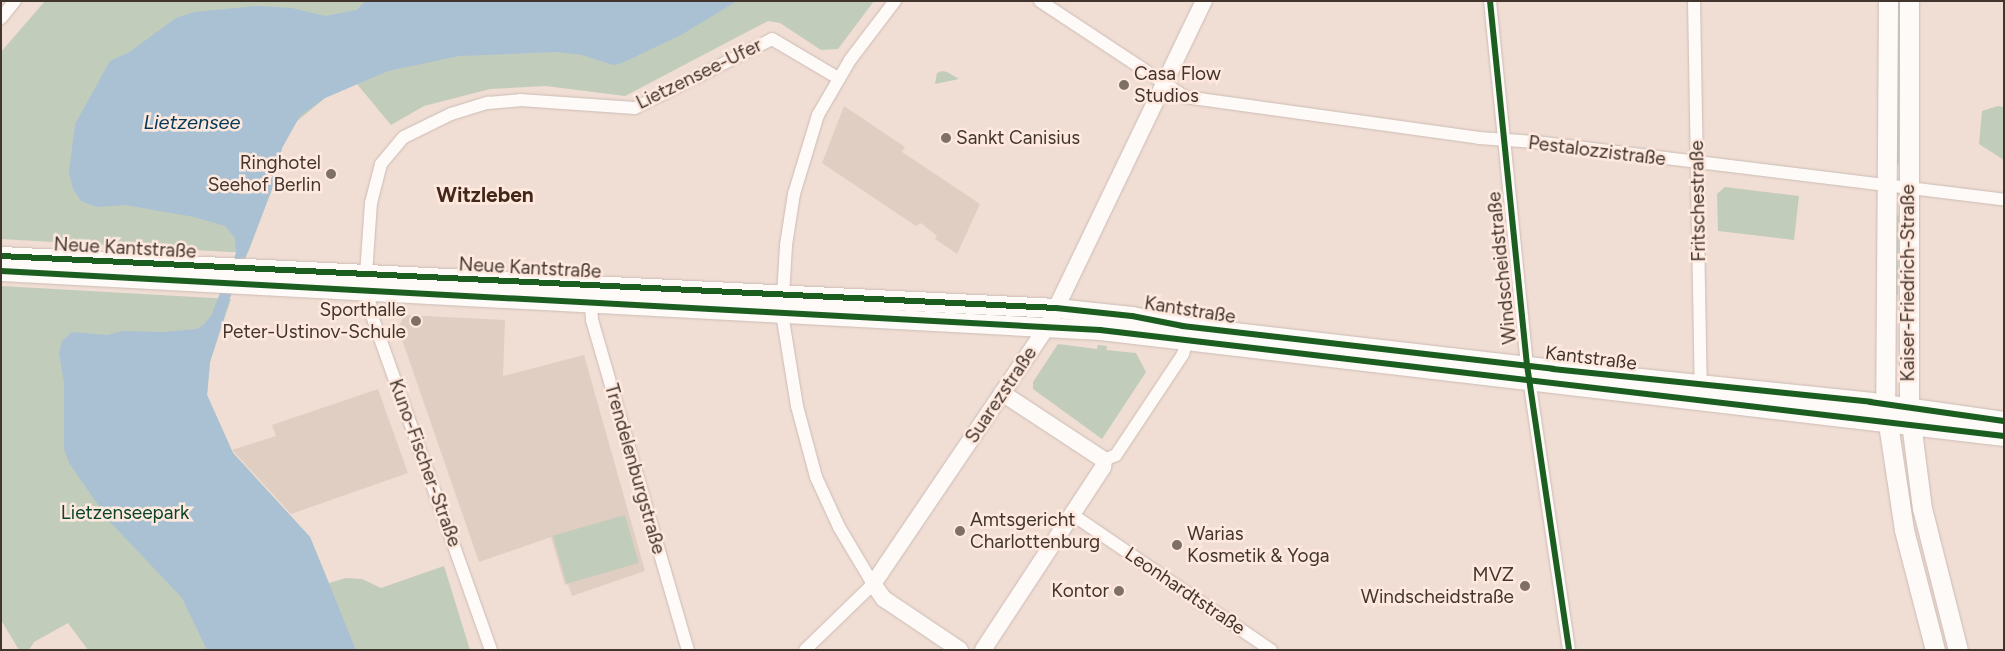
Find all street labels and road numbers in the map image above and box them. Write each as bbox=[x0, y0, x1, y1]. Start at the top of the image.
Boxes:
street label: Lietzensee-Ufer bbox=[633, 34, 765, 114]
street label: Pestalozzistraße bbox=[1527, 131, 1667, 171]
street label: Fritschestraße bbox=[1686, 140, 1710, 262]
street label: Kaiser-Friedrich-Straße bbox=[1897, 184, 1919, 382]
street label: Windscheidstraße bbox=[1483, 191, 1521, 345]
street label: Neue Kantstraße bbox=[53, 233, 197, 263]
street label: Neue Kantstraße bbox=[458, 253, 602, 283]
street label: Kantstraße bbox=[1143, 292, 1237, 328]
street label: Kantstraße bbox=[1544, 341, 1638, 375]
street label: Suarezstraße bbox=[960, 342, 1042, 448]
street label: Kuno-Fischer-Straße bbox=[384, 376, 466, 550]
street label: Trendelenburgstraße bbox=[600, 381, 670, 557]
street label: Leonhardtstraße bbox=[1121, 542, 1249, 640]

